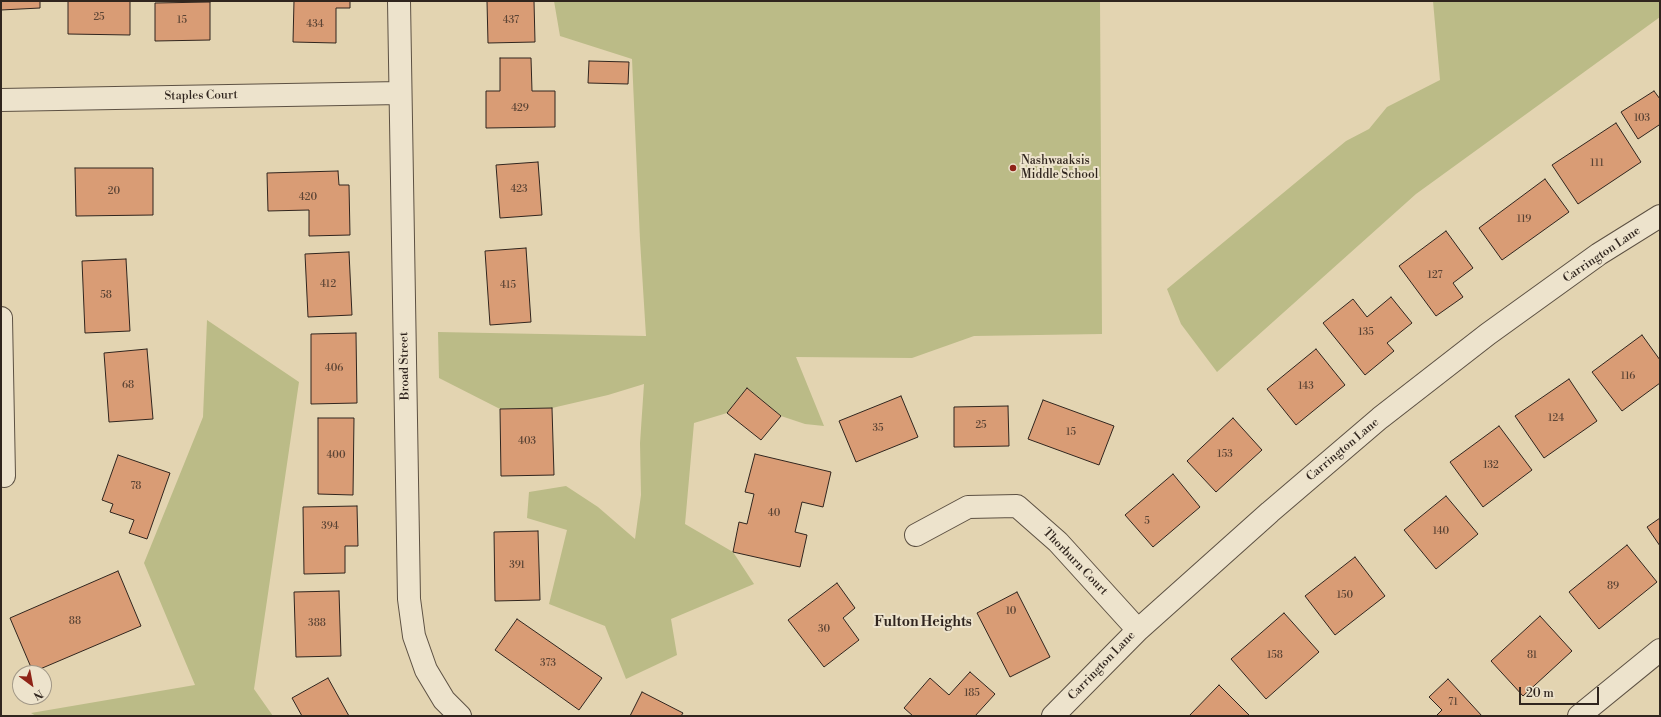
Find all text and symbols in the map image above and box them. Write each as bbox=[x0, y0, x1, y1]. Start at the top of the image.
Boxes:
house number: 25 bbox=[93, 12, 105, 24]
house number: 15 bbox=[177, 15, 187, 27]
house number: 437 bbox=[503, 15, 519, 27]
house number: 434 bbox=[306, 19, 324, 31]
street label: Staples Court bbox=[164, 88, 238, 104]
house number: 429 bbox=[511, 103, 529, 115]
house number: 103 bbox=[1634, 113, 1650, 125]
place label: Nashwaaksis Middle School bbox=[1021, 154, 1098, 182]
house number: 111 bbox=[1590, 158, 1604, 170]
marker: Nashwaaksis Middle School bbox=[1008, 163, 1018, 173]
house number: 423 bbox=[510, 184, 528, 196]
house number: 20 bbox=[108, 186, 120, 198]
house number: 420 bbox=[299, 192, 317, 204]
house number: 119 bbox=[1517, 214, 1531, 226]
street label: Carrington Lane bbox=[1561, 224, 1643, 286]
house number: 127 bbox=[1427, 270, 1443, 282]
house number: 412 bbox=[320, 279, 336, 291]
house number: 415 bbox=[500, 280, 516, 292]
house number: 58 bbox=[100, 290, 112, 302]
house number: 135 bbox=[1358, 327, 1374, 339]
street label: Broad Street bbox=[397, 332, 413, 400]
house number: 406 bbox=[325, 363, 343, 375]
house number: 116 bbox=[1621, 371, 1635, 383]
house number: 68 bbox=[122, 380, 134, 392]
house number: 143 bbox=[1298, 381, 1314, 393]
house number: 124 bbox=[1548, 413, 1564, 425]
street label: Carrington Lane bbox=[1304, 415, 1382, 485]
house number: 25 bbox=[975, 420, 987, 432]
house number: 35 bbox=[872, 423, 884, 435]
house number: 15 bbox=[1066, 427, 1076, 439]
house number: 403 bbox=[518, 436, 536, 448]
house number: 153 bbox=[1217, 449, 1233, 461]
house number: 400 bbox=[326, 450, 346, 462]
house number: 132 bbox=[1483, 460, 1499, 472]
house number: 78 bbox=[131, 481, 141, 493]
house number: 40 bbox=[768, 508, 780, 520]
house number: 5 bbox=[1144, 516, 1150, 528]
house number: 394 bbox=[321, 521, 339, 533]
street label: Thorburn Court bbox=[1039, 526, 1111, 598]
house number: 140 bbox=[1433, 526, 1449, 538]
house number: 391 bbox=[509, 560, 525, 572]
house number: 89 bbox=[1607, 581, 1619, 593]
house number: 150 bbox=[1337, 590, 1353, 602]
house number: 10 bbox=[1006, 606, 1016, 618]
district label: Fulton Heights bbox=[874, 615, 972, 631]
house number: 88 bbox=[69, 616, 81, 628]
house number: 388 bbox=[308, 618, 326, 630]
house number: 30 bbox=[818, 624, 830, 636]
street label: Carrington Lane bbox=[1065, 629, 1139, 703]
house number: 158 bbox=[1267, 650, 1283, 662]
house number: 81 bbox=[1527, 650, 1537, 662]
house number: 373 bbox=[540, 658, 556, 670]
north arrow bbox=[12, 665, 52, 705]
scale bar bbox=[1521, 679, 1601, 705]
text: N bbox=[30, 686, 45, 703]
text: 20 m bbox=[1526, 686, 1554, 701]
house number: 185 bbox=[964, 688, 980, 700]
house number: 71 bbox=[1448, 697, 1458, 709]

